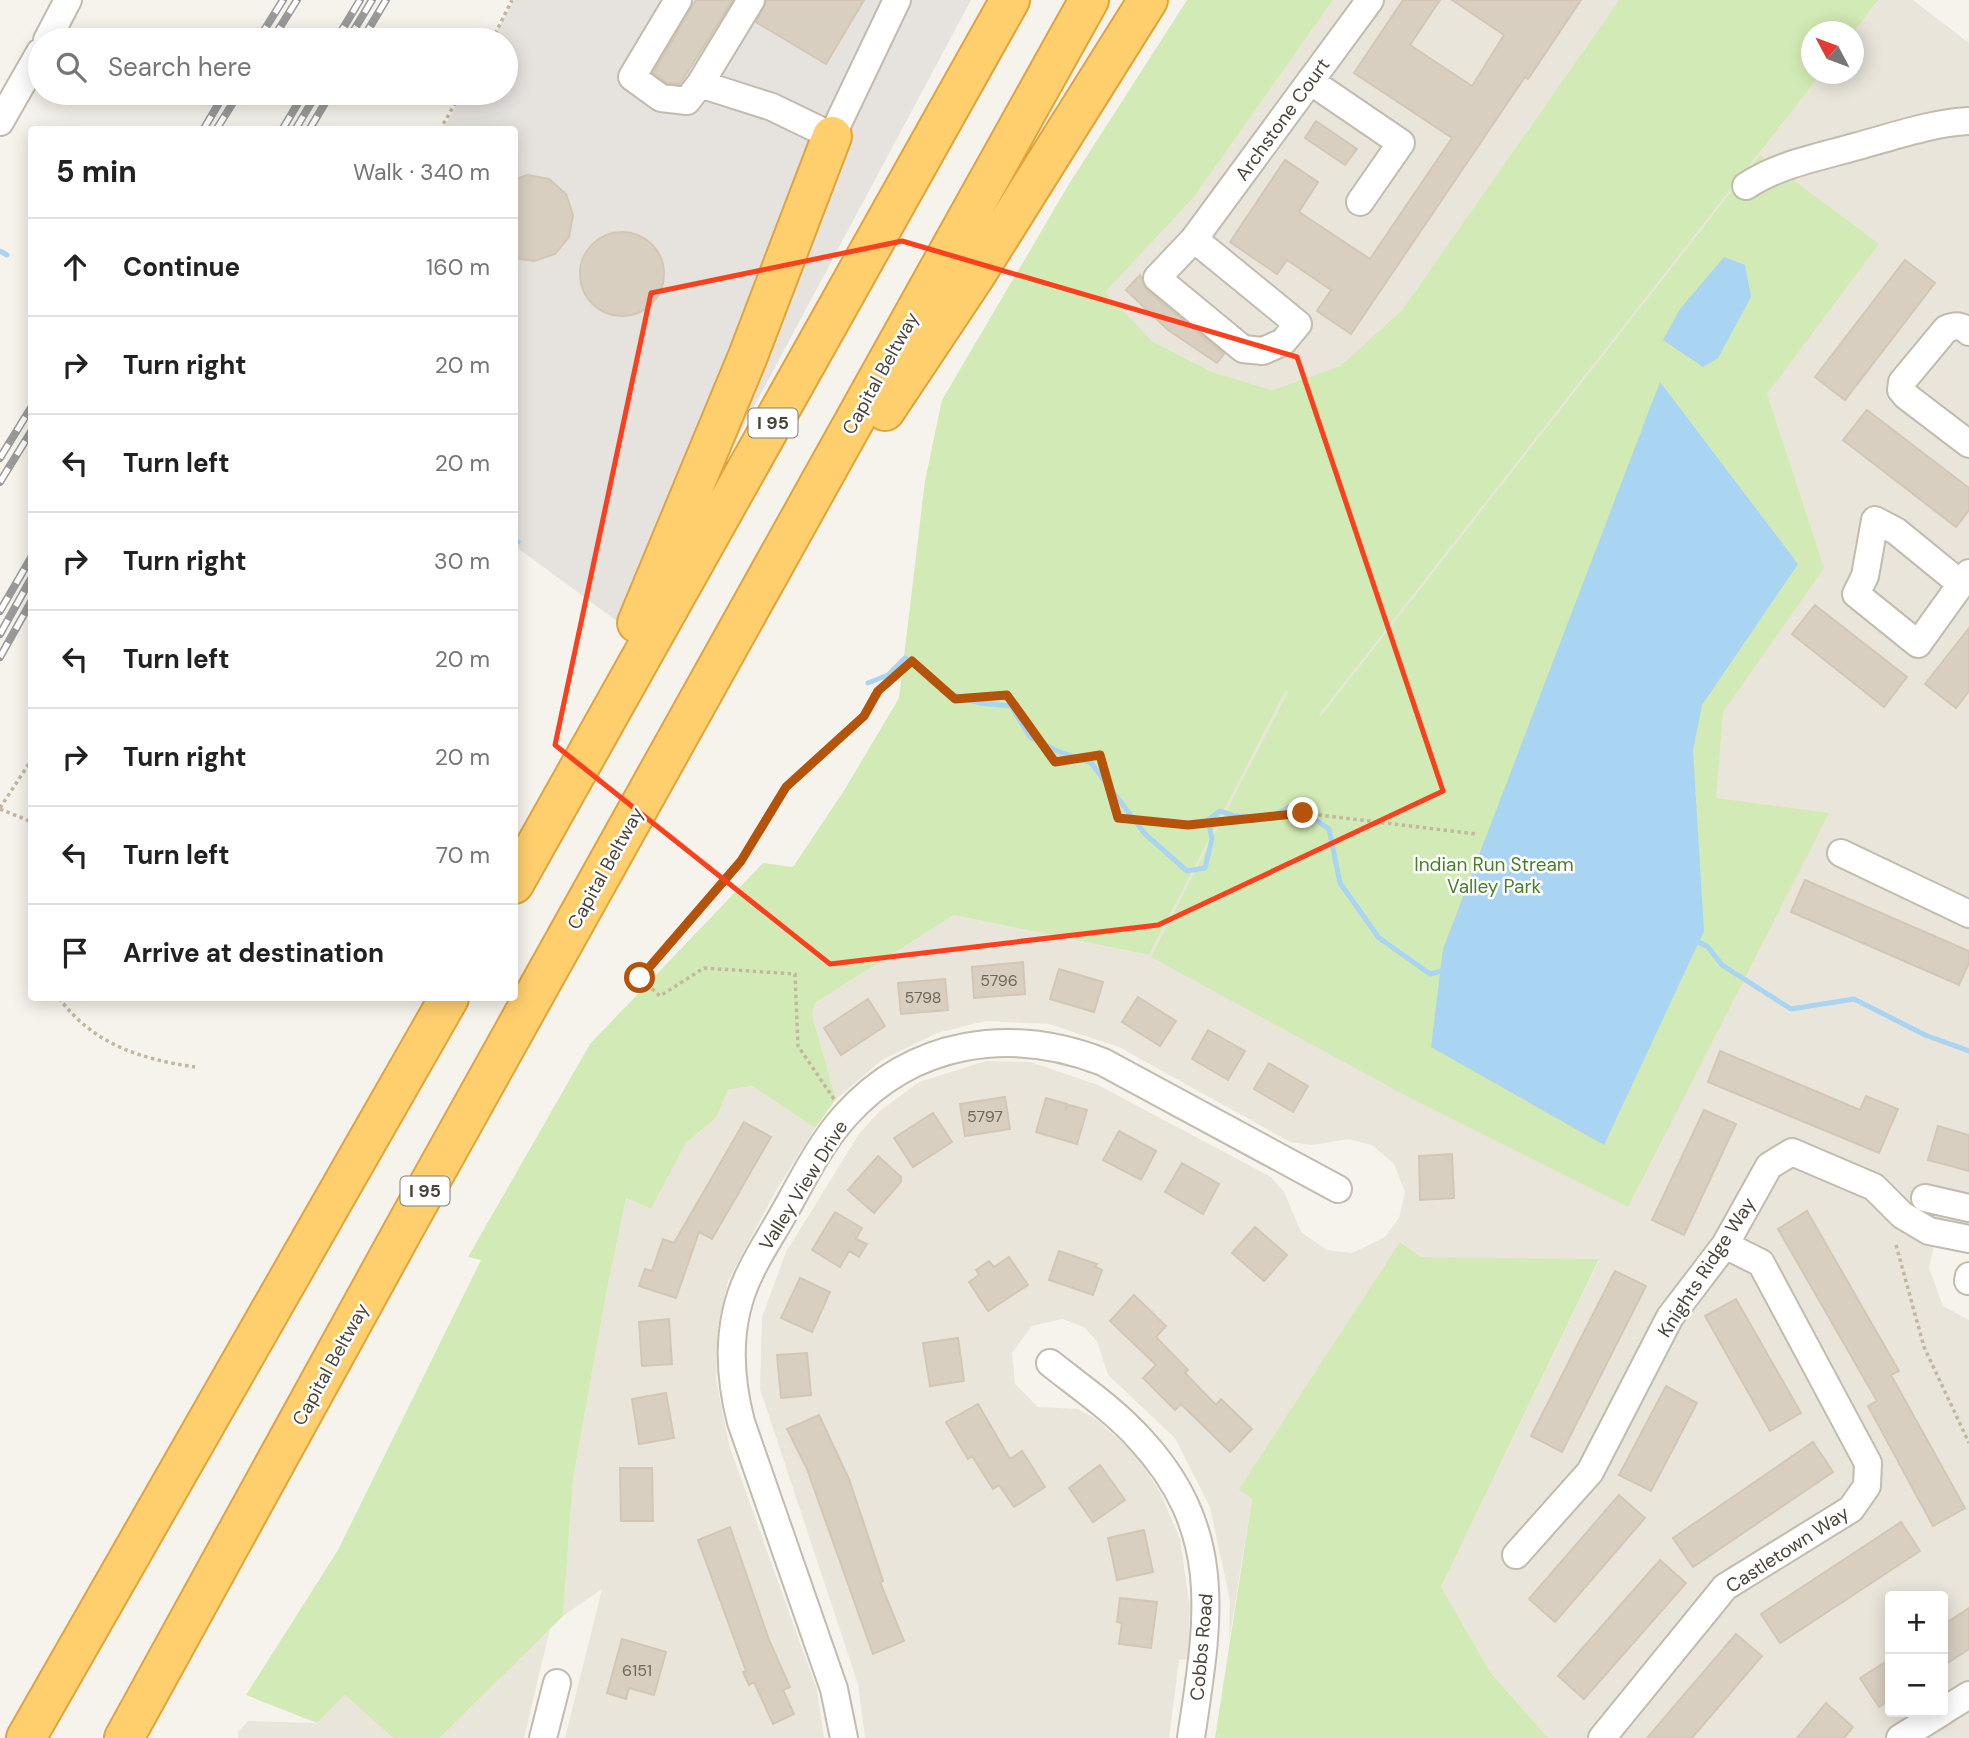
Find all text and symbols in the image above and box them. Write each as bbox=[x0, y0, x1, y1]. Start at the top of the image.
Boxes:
north arrow bbox=[1801, 21, 1864, 84]
search box bbox=[28, 28, 518, 105]
icon: search bbox=[52, 48, 90, 86]
text: Search here bbox=[108, 50, 251, 84]
street label: Archstone Court bbox=[1229, 53, 1335, 186]
text: 5 min bbox=[56, 152, 137, 191]
text: Walk · 340 m bbox=[353, 157, 490, 187]
icon: ahead bbox=[56, 248, 94, 286]
text: Continue bbox=[123, 250, 240, 284]
text: 160 m bbox=[426, 252, 490, 282]
street label: Capital Beltway bbox=[836, 307, 925, 439]
icon: right bbox=[56, 346, 94, 384]
text: Turn right bbox=[123, 348, 247, 382]
text: 20 m bbox=[435, 350, 490, 380]
road number: I 95 bbox=[748, 408, 798, 438]
icon: left bbox=[56, 444, 94, 482]
text: Turn left bbox=[123, 446, 230, 480]
text: 20 m bbox=[435, 448, 490, 478]
icon: right bbox=[56, 542, 94, 580]
text: Turn right bbox=[123, 544, 247, 578]
text: 30 m bbox=[434, 546, 490, 576]
icon: left bbox=[56, 640, 94, 678]
text: Turn left bbox=[123, 642, 230, 676]
text: 20 m bbox=[435, 644, 490, 674]
icon: right bbox=[56, 738, 94, 776]
text: Turn right bbox=[123, 740, 247, 774]
text: 20 m bbox=[435, 742, 490, 772]
route end bbox=[1287, 797, 1318, 828]
street label: Capital Beltway bbox=[561, 802, 650, 934]
icon: left bbox=[56, 836, 94, 874]
text: Turn left bbox=[123, 838, 230, 872]
text: 70 m bbox=[436, 840, 490, 870]
park label: Indian Run Stream Valley Park bbox=[1414, 852, 1574, 899]
icon: arrive bbox=[56, 934, 94, 972]
text: Arrive at destination bbox=[123, 936, 384, 970]
route start bbox=[624, 962, 655, 993]
house number: 5796 bbox=[980, 970, 1018, 991]
house number: 5798 bbox=[904, 987, 942, 1008]
house number: 5797 bbox=[967, 1106, 1003, 1127]
street label: Valley View Drive bbox=[753, 1116, 853, 1255]
road number: I 95 bbox=[400, 1176, 450, 1206]
street label: Knights Ridge Way bbox=[1652, 1192, 1761, 1342]
street label: Capital Beltway bbox=[286, 1298, 375, 1430]
street label: Castletown Way bbox=[1721, 1500, 1854, 1599]
map controls bbox=[1885, 1591, 1948, 1717]
button: + bbox=[1885, 1591, 1948, 1654]
street label: Cobbs Road bbox=[1184, 1592, 1219, 1702]
button: − bbox=[1885, 1654, 1948, 1717]
house number: 6151 bbox=[622, 1660, 652, 1681]

